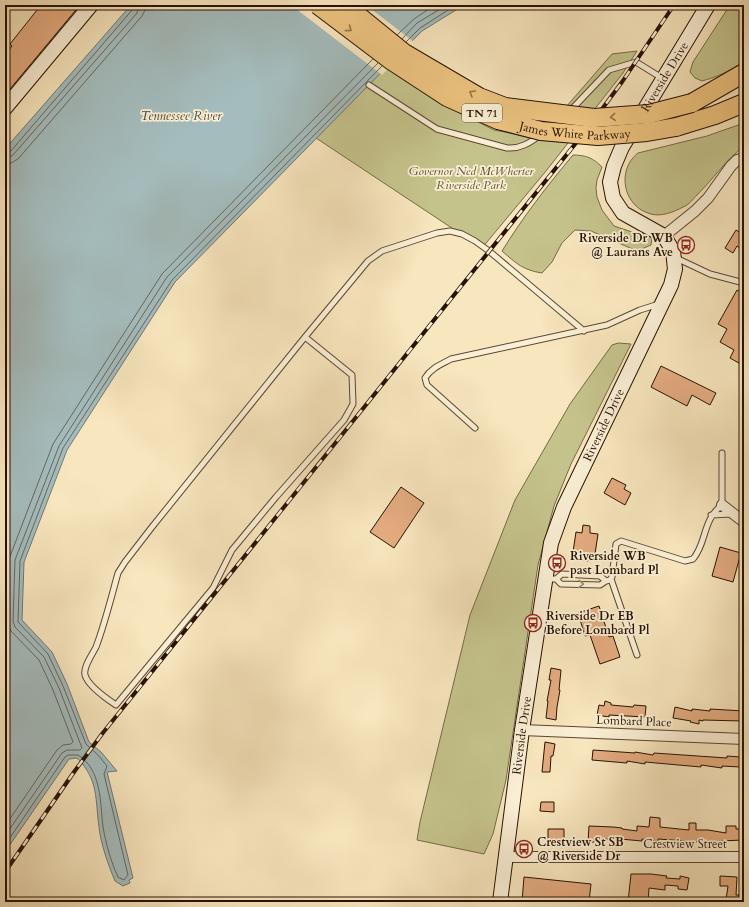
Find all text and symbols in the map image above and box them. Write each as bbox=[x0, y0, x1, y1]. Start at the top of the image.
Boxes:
one-way arrow bbox=[344, 24, 351, 31]
street label: Riverside Drive bbox=[637, 39, 692, 115]
one-way arrow bbox=[469, 91, 476, 98]
road number: TN 71 bbox=[462, 104, 502, 122]
water label: Tennessee River bbox=[141, 107, 222, 125]
one-way arrow bbox=[610, 112, 616, 121]
street label: James White Parkway bbox=[516, 117, 632, 144]
park label: Governor Ned McWherter Riverside Park bbox=[409, 163, 534, 193]
place label: Riverside Dr WB @ Laurans Ave bbox=[579, 230, 673, 260]
bus stop icon: Riverside Dr WB @ Laurans Ave bbox=[676, 235, 696, 255]
street label: Riverside Drive bbox=[579, 386, 628, 464]
place label: Riverside WB past Lombard Pl bbox=[570, 548, 659, 578]
bus stop icon: Riverside WB past Lombard Pl bbox=[547, 553, 567, 573]
one-way arrow bbox=[578, 580, 584, 588]
place label: Riverside Dr EB Before Lombard Pl bbox=[546, 608, 650, 638]
bus stop icon: Riverside Dr EB Before Lombard Pl bbox=[523, 613, 543, 633]
street label: Riverside Drive bbox=[508, 695, 535, 776]
street label: Lombard Place bbox=[596, 712, 672, 730]
place label: Crestview St SB @ Riverside Dr bbox=[537, 834, 624, 864]
street label: Crestview Street bbox=[643, 836, 727, 852]
bus stop icon: Crestview St SB @ Riverside Dr bbox=[514, 839, 534, 859]

